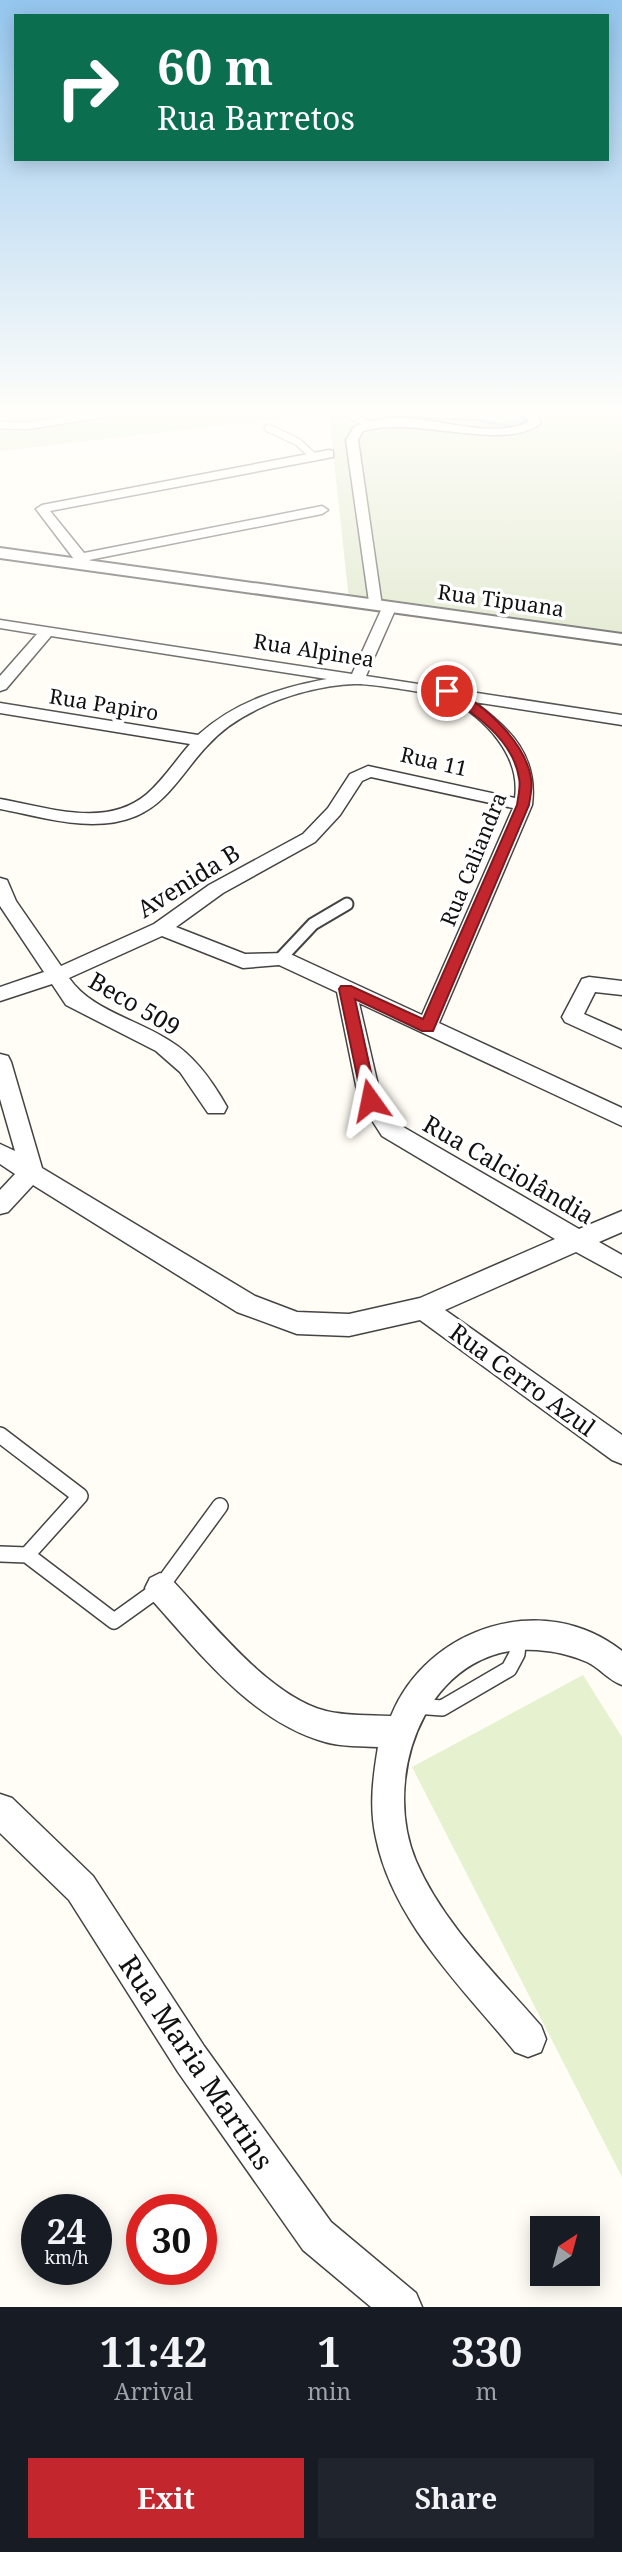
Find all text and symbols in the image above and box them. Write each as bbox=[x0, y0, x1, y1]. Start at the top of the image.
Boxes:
text: 60 m bbox=[157, 33, 273, 99]
icon: right bbox=[42, 42, 133, 133]
text: Rua Barretos bbox=[157, 96, 355, 139]
street label: Rua Tipuana bbox=[436, 577, 566, 623]
street label: Rua Alpinea bbox=[252, 627, 376, 673]
pin bbox=[417, 661, 477, 721]
icon: arrive bbox=[428, 672, 466, 710]
street label: Rua Papiro bbox=[47, 682, 161, 726]
street label: Rua 11 bbox=[398, 740, 470, 782]
street label: Rua Caliandra bbox=[433, 788, 513, 930]
street label: Avenida B bbox=[130, 835, 246, 925]
street label: Beco 509 bbox=[83, 964, 187, 1042]
position arrow bbox=[333, 1063, 407, 1137]
street label: Rua Calciolândia bbox=[418, 1107, 600, 1231]
street label: Rua Cerro Azul bbox=[443, 1315, 603, 1443]
street label: Rua Maria Martins bbox=[111, 1947, 283, 2177]
speed limit sign: 30 bbox=[126, 2194, 217, 2285]
text: 24 bbox=[47, 2207, 86, 2254]
north arrow bbox=[530, 2216, 600, 2286]
map controls bbox=[530, 2216, 600, 2286]
text: km/h bbox=[44, 2245, 89, 2269]
text: 11:42 bbox=[100, 2322, 207, 2379]
text: 1 bbox=[317, 2322, 341, 2379]
text: 330 bbox=[451, 2322, 522, 2379]
text: Arrival bbox=[114, 2375, 193, 2407]
text: min bbox=[307, 2375, 351, 2407]
text: m bbox=[476, 2375, 497, 2407]
button: Exit bbox=[28, 2458, 304, 2538]
button: Share bbox=[318, 2458, 594, 2538]

